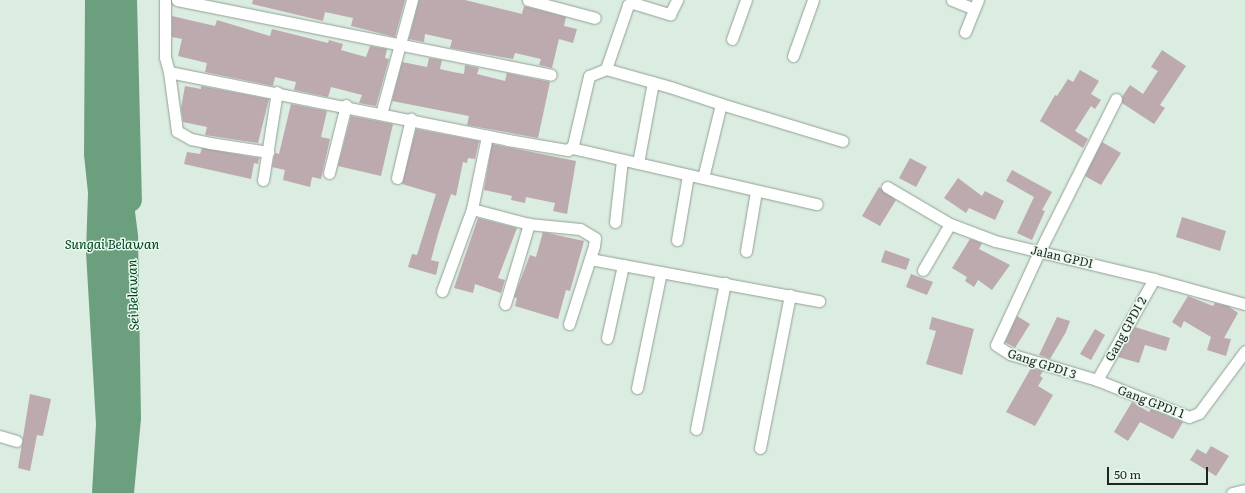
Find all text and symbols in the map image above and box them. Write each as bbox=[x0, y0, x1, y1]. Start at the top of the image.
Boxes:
water label: Sungai Belawan bbox=[65, 236, 159, 252]
street label: Jalan GPDI bbox=[1029, 243, 1095, 271]
water label: Sei Belawan bbox=[124, 259, 142, 331]
street label: Gang GPDI 2 bbox=[1102, 294, 1150, 364]
street label: Gang GPDI 3 bbox=[1006, 346, 1078, 382]
street label: Gang GPDI 1 bbox=[1116, 383, 1186, 421]
scale bar bbox=[1109, 459, 1210, 485]
text: 50 m bbox=[1114, 465, 1141, 483]

